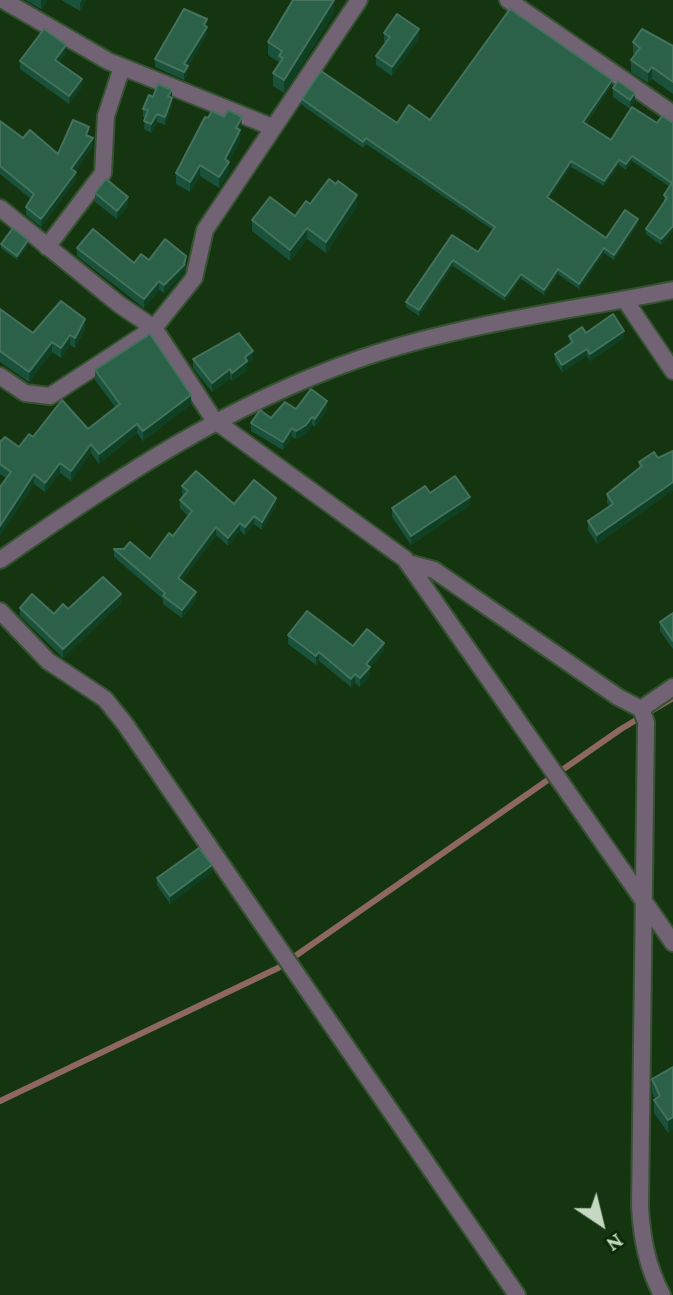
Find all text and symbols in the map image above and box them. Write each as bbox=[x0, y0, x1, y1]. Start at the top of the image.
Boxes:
north arrow bbox=[561, 1183, 641, 1263]
text: N bbox=[602, 1229, 628, 1258]

